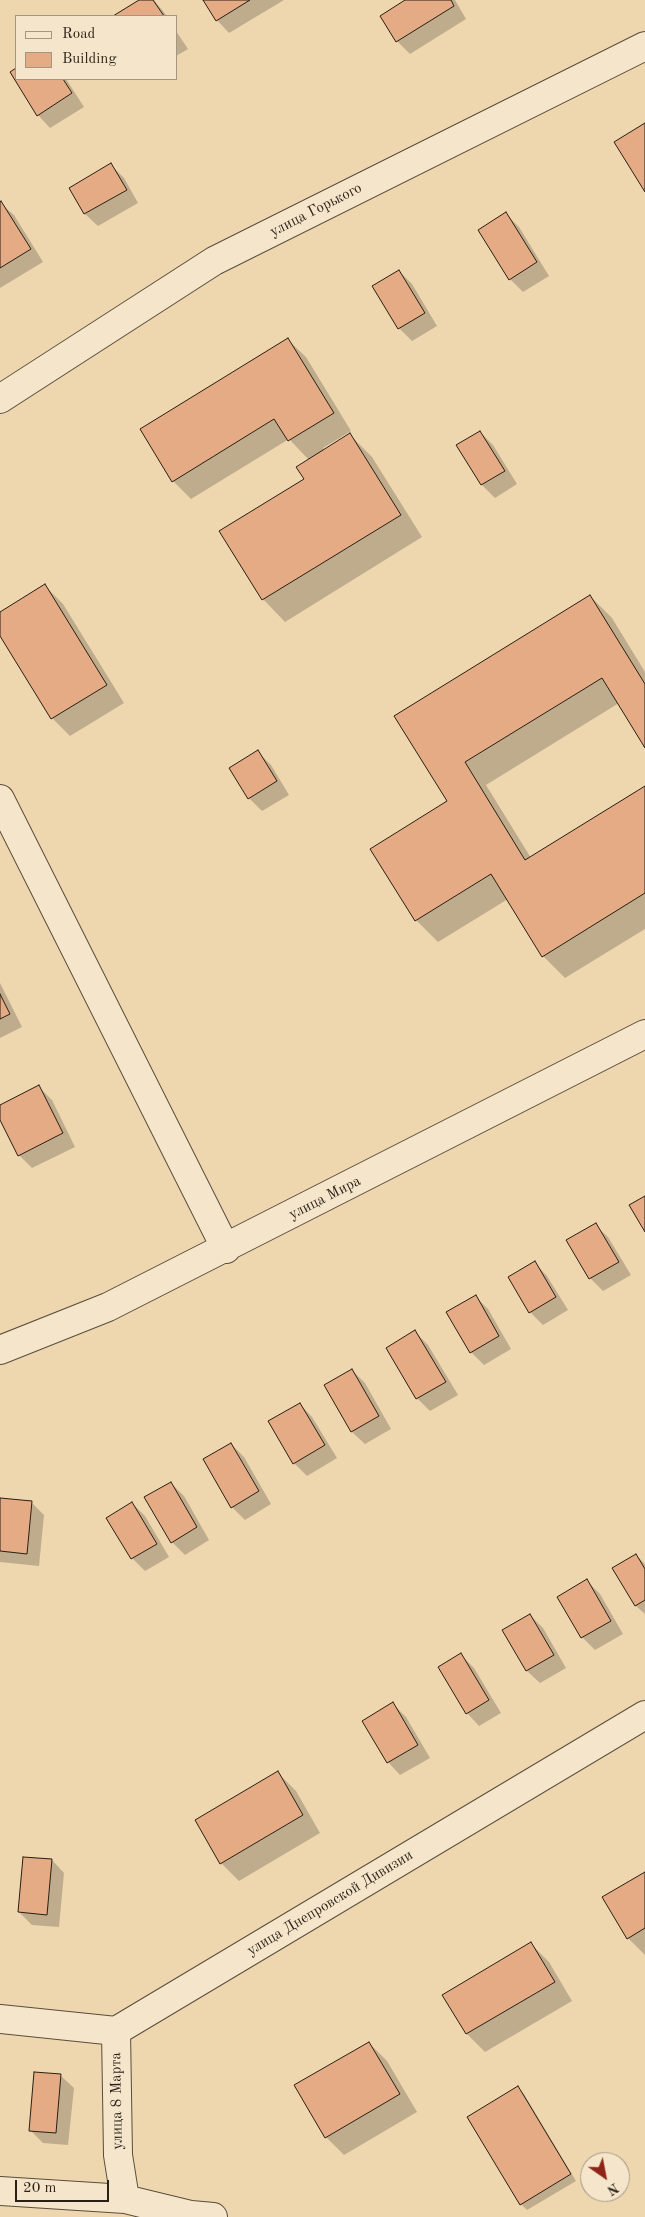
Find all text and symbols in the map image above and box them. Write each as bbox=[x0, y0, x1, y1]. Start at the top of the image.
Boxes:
legend bbox=[15, 15, 178, 80]
text: Road bbox=[62, 27, 95, 42]
text: Building bbox=[62, 52, 117, 67]
street label: улица Горького bbox=[267, 179, 365, 241]
street label: улица Мира bbox=[286, 1172, 364, 1224]
street label: улица Днепровской Дивизии bbox=[244, 1846, 416, 1960]
street label: улица 8 Марта bbox=[107, 2052, 127, 2150]
north arrow bbox=[580, 2152, 630, 2202]
scale bar bbox=[18, 2170, 111, 2202]
text: N bbox=[604, 2180, 621, 2198]
text: 20 m bbox=[23, 2181, 57, 2196]

